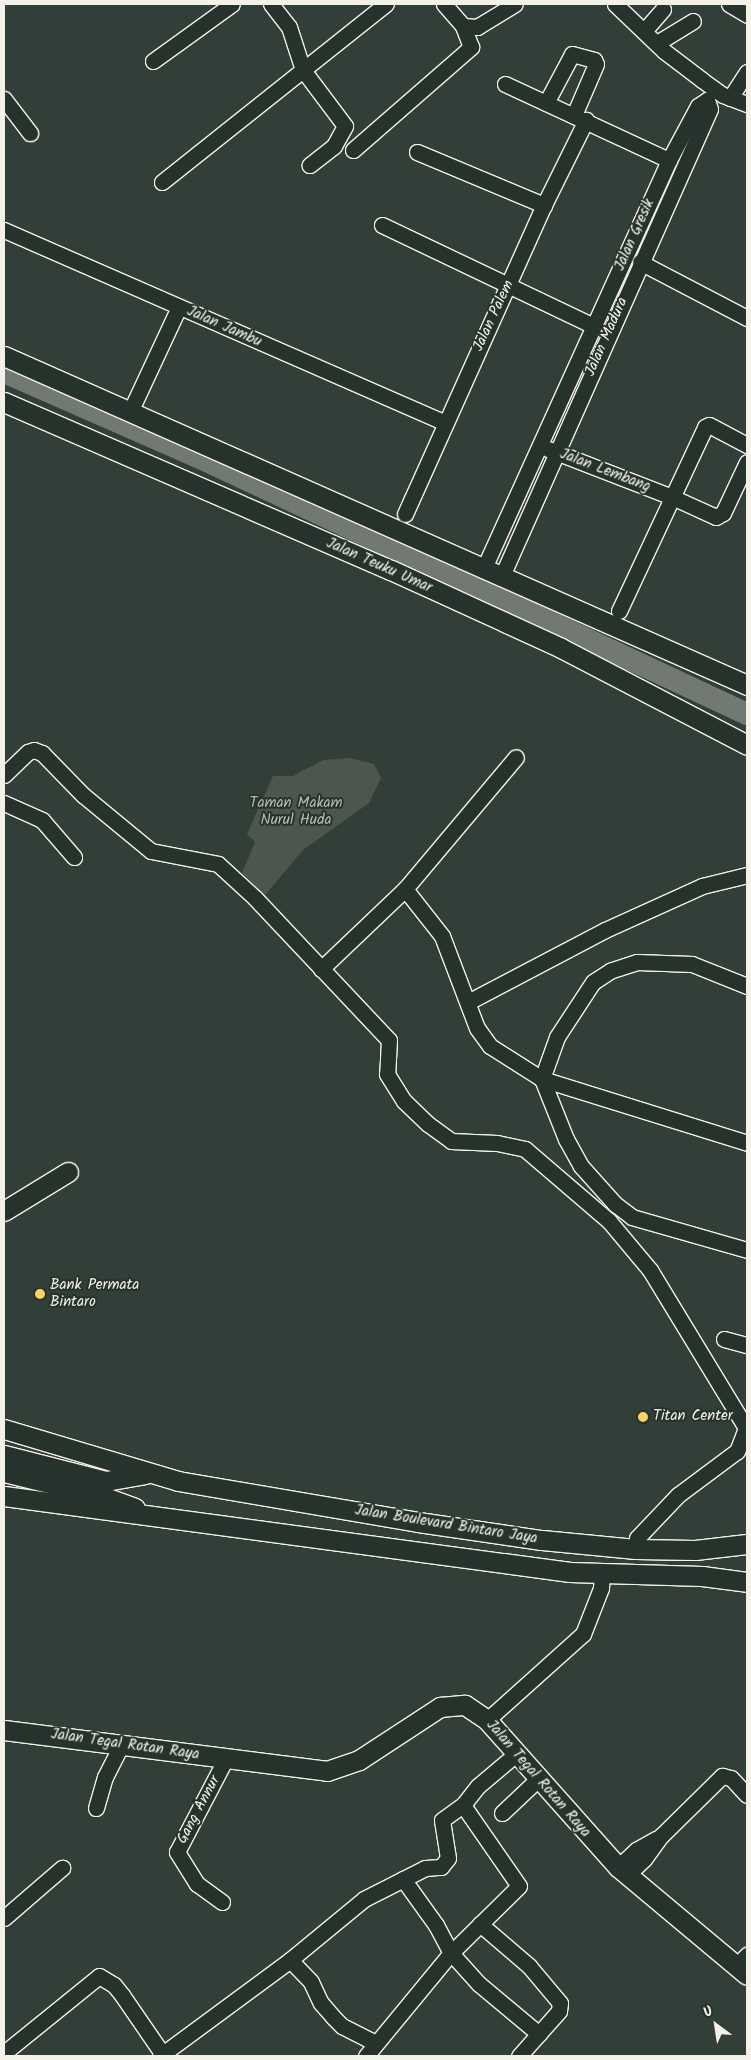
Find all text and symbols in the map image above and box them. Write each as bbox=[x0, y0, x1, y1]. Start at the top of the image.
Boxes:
street label: Jalan Gresik bbox=[611, 196, 659, 274]
street label: Jalan Palem bbox=[470, 278, 518, 354]
street label: Jalan Madura bbox=[582, 295, 632, 379]
street label: Jalan Jambu bbox=[184, 303, 264, 351]
street label: Jalan Lembang bbox=[557, 445, 653, 497]
street label: Jalan Teuku Umar bbox=[323, 535, 435, 597]
park label: Taman Makam Nurul Huda bbox=[250, 794, 342, 829]
place label: Bank Permata Bintaro bbox=[50, 1276, 139, 1311]
marker: Bank Permata Bintaro bbox=[34, 1288, 46, 1300]
place label: Titan Center bbox=[653, 1408, 733, 1426]
marker: Titan Center bbox=[637, 1411, 649, 1423]
street label: Jalan Boulevard Bintaro Jaya bbox=[354, 1502, 538, 1548]
street label: Jalan Tegal Rotan Raya bbox=[482, 1717, 594, 1841]
street label: Jalan Tegal Rotan Raya bbox=[50, 1726, 200, 1764]
street label: Gang Annur bbox=[174, 1773, 224, 1847]
north arrow bbox=[691, 2000, 741, 2050]
text: U bbox=[699, 2001, 718, 2024]

